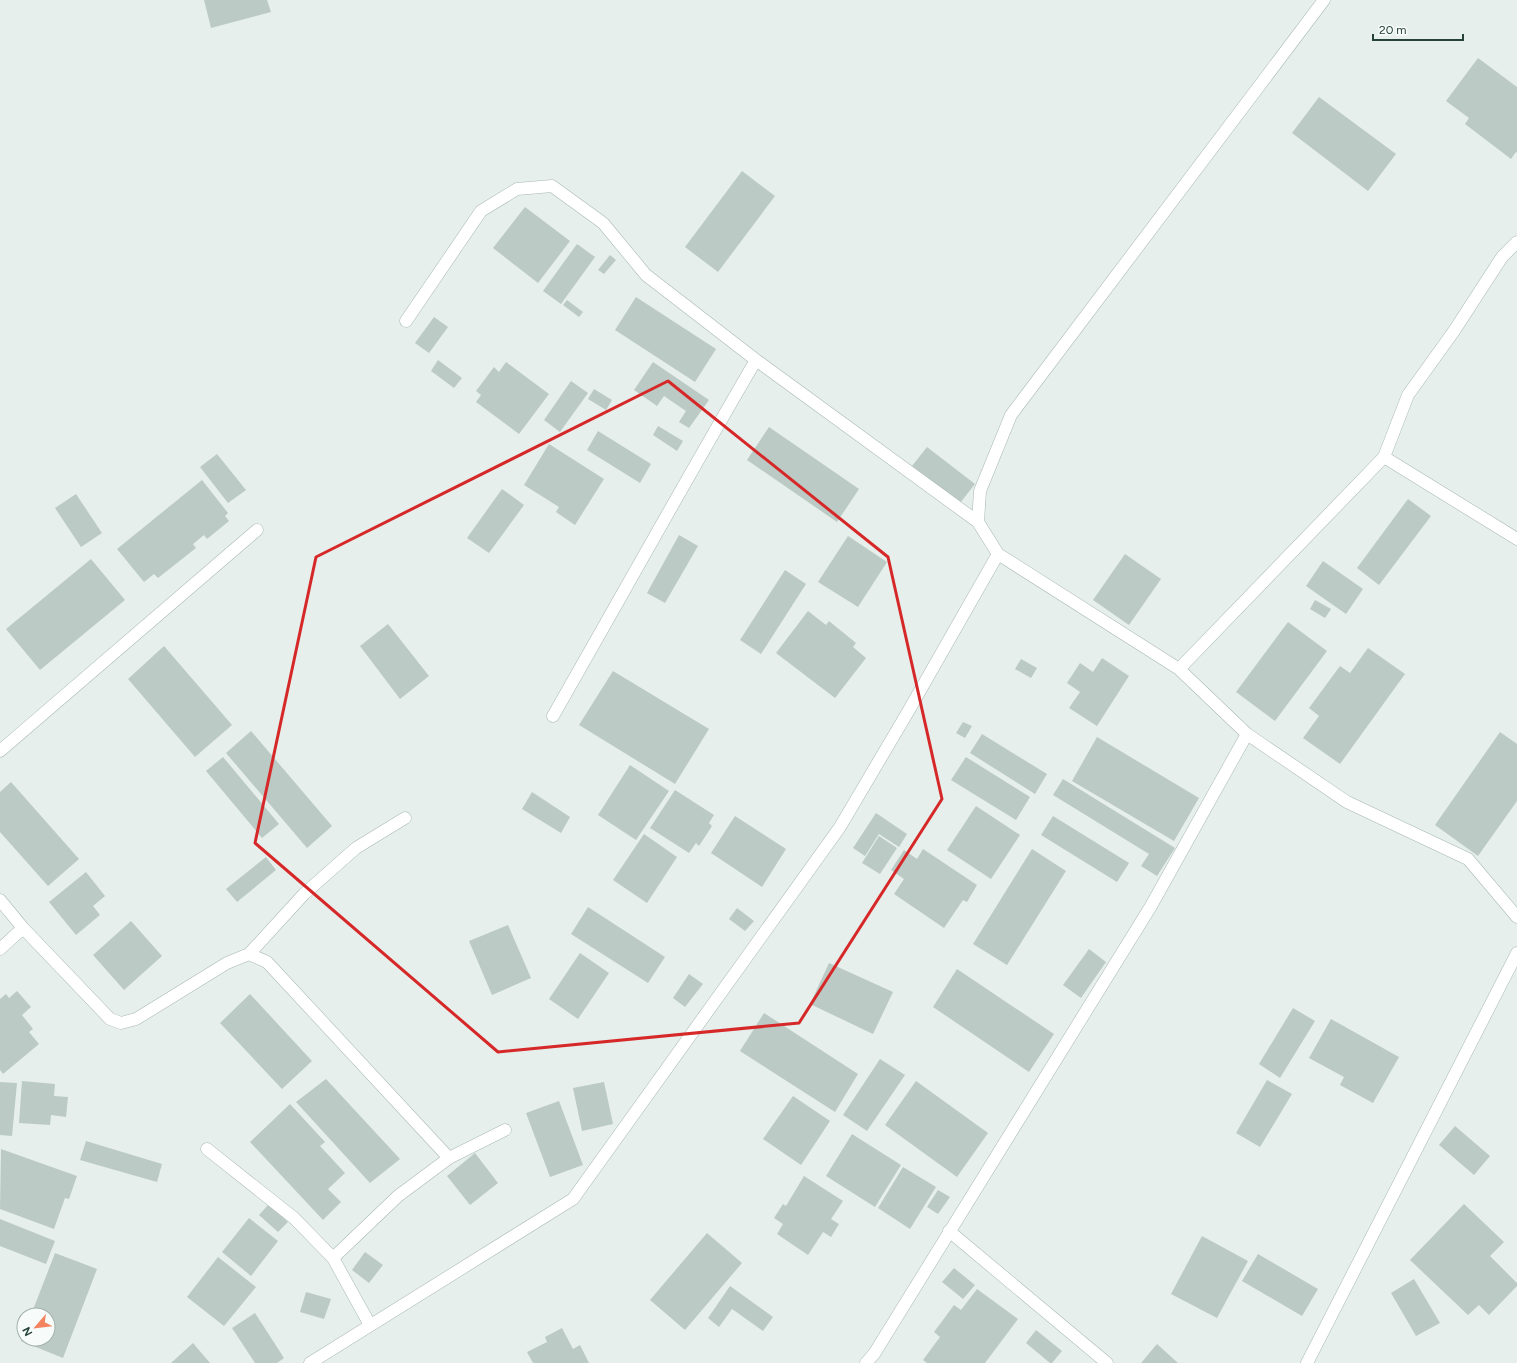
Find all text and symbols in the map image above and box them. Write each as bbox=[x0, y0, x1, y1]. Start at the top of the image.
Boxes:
scale bar bbox=[1373, 16, 1463, 42]
text: 20 m bbox=[1379, 23, 1407, 37]
north arrow bbox=[16, 1307, 56, 1347]
text: N bbox=[20, 1325, 35, 1338]

